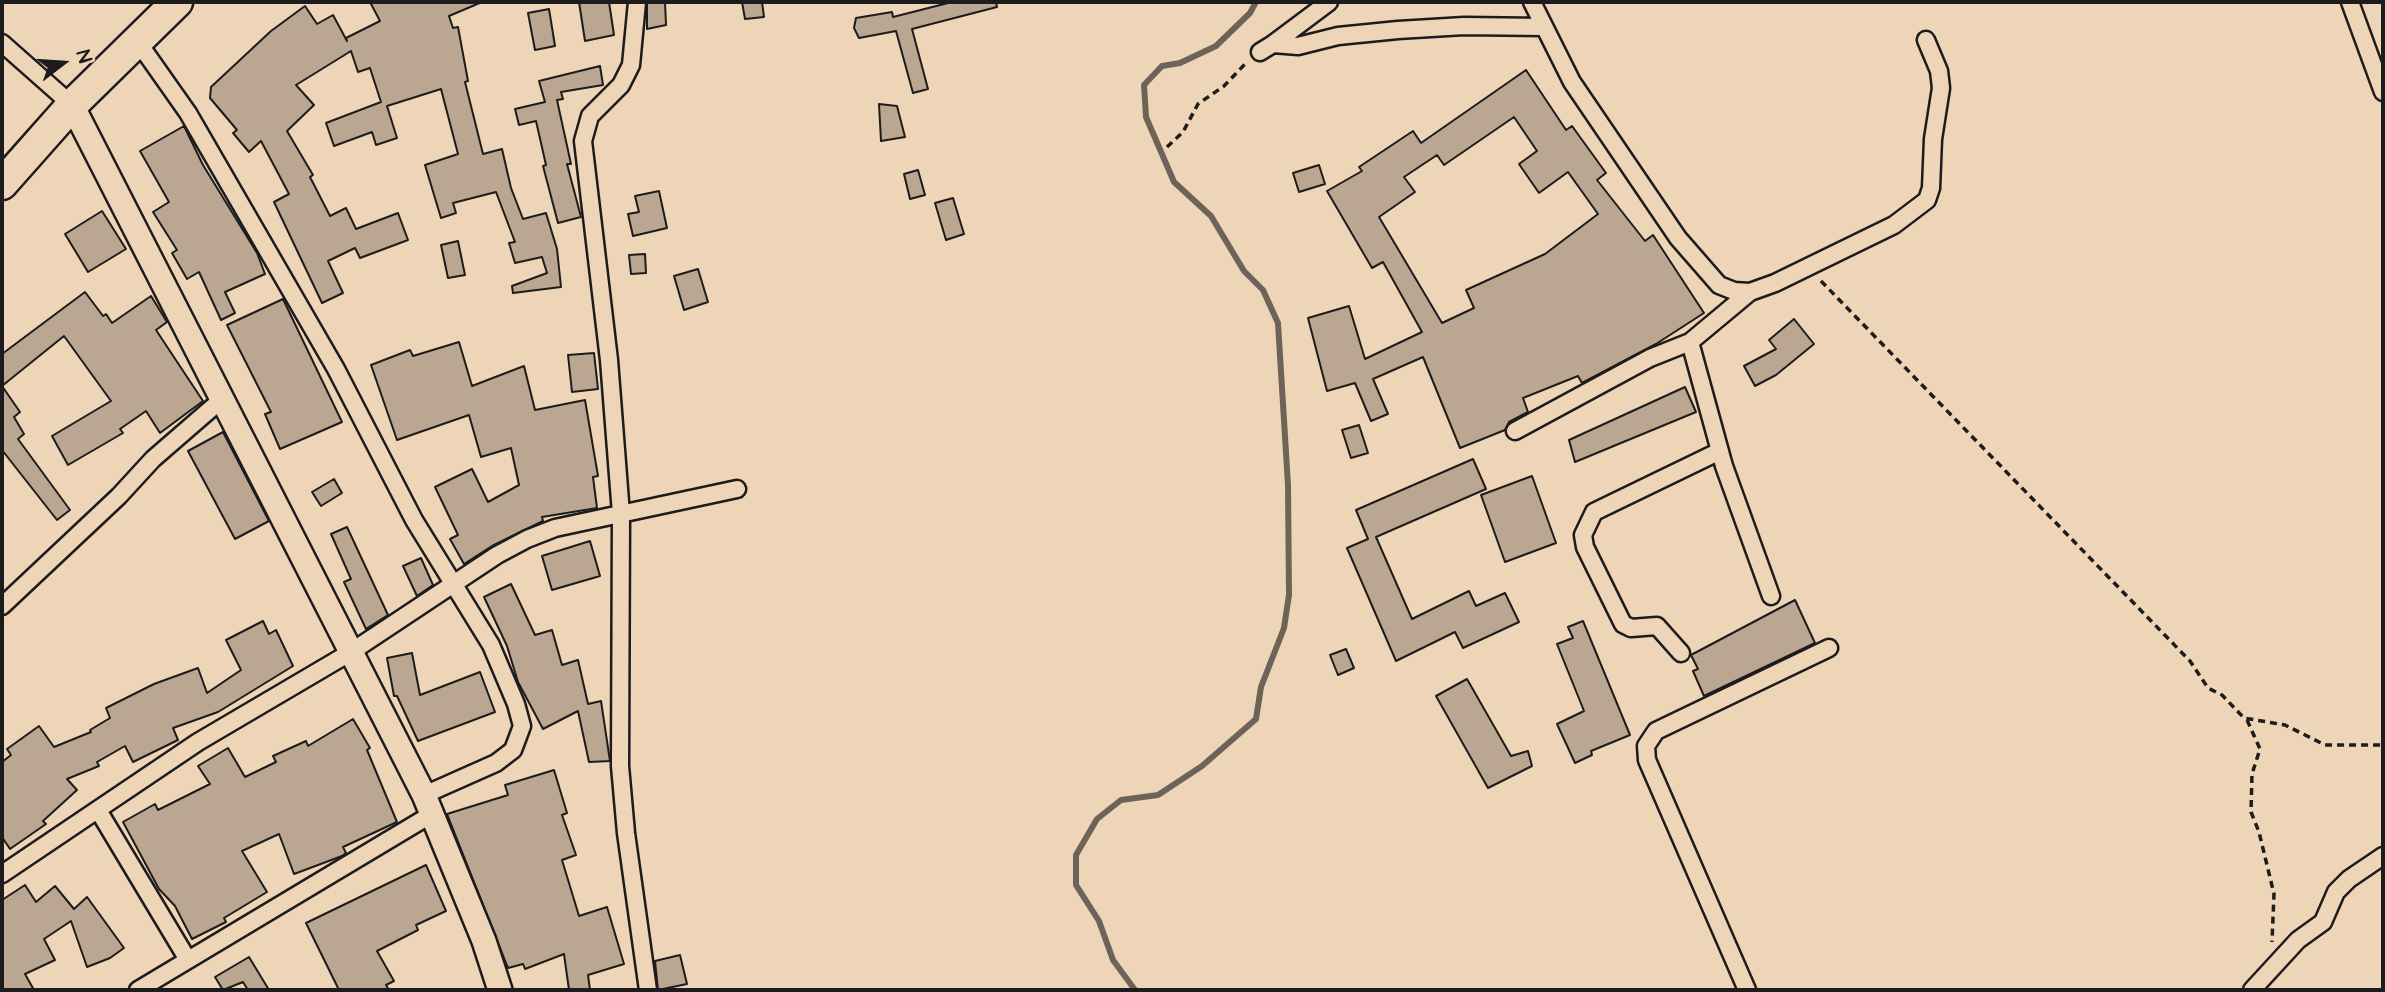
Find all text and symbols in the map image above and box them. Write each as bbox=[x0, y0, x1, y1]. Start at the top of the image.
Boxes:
north arrow bbox=[28, 28, 98, 98]
text: N bbox=[69, 47, 98, 66]

